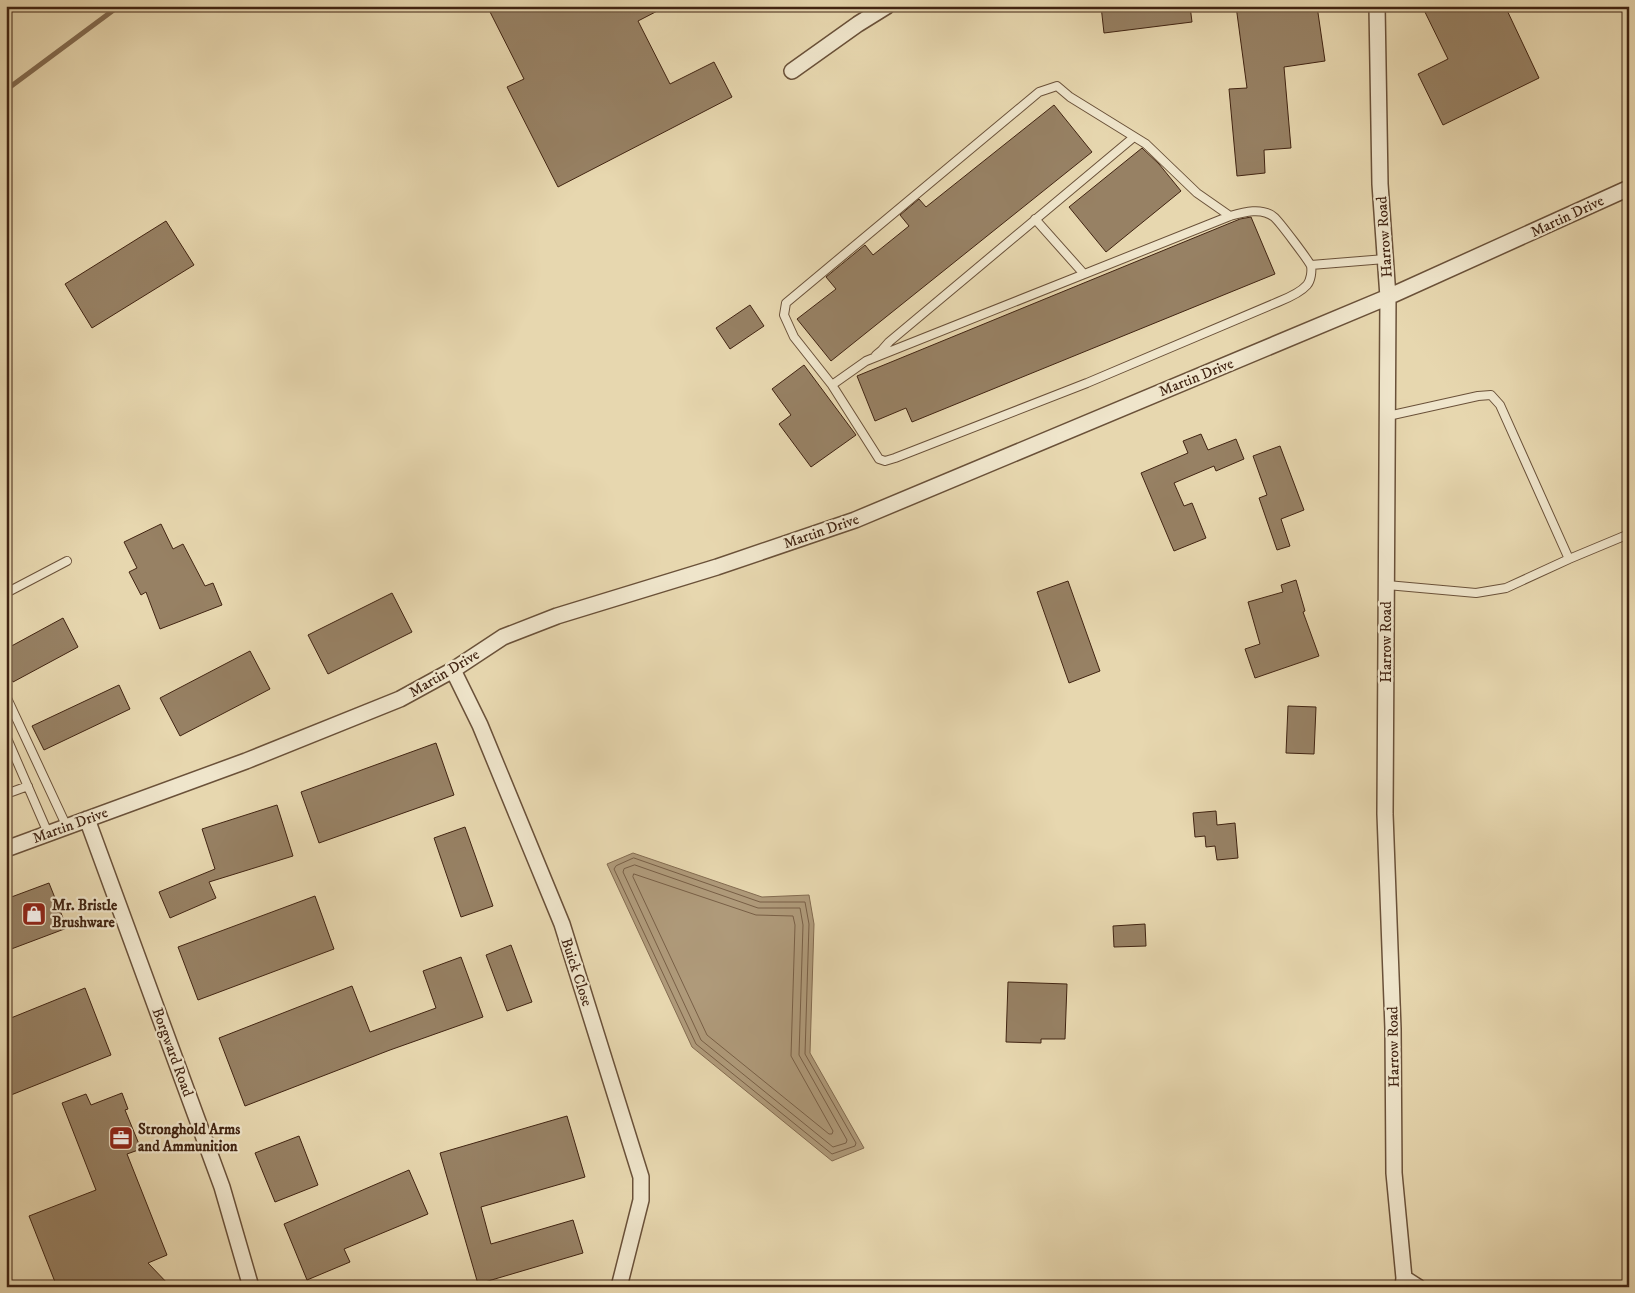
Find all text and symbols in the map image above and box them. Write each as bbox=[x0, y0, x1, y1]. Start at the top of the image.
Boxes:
street label: Martin Drive bbox=[1527, 191, 1607, 242]
street label: Harrow Road bbox=[1372, 195, 1397, 278]
street label: Martin Drive bbox=[1156, 354, 1236, 401]
street label: Martin Drive bbox=[781, 510, 862, 553]
street label: Harrow Road bbox=[1377, 601, 1396, 683]
street label: Martin Drive bbox=[406, 645, 483, 702]
street label: Martin Drive bbox=[30, 803, 110, 848]
place label: Mr. Bristle Brushware bbox=[52, 896, 118, 932]
shop icon: Mr. Bristle Brushware bbox=[21, 901, 47, 927]
street label: Buick Close bbox=[557, 936, 596, 1009]
street label: Borgward Road bbox=[148, 1005, 198, 1100]
street label: Harrow Road bbox=[1383, 1006, 1404, 1088]
place label: Stronghold Arms and Ammunition bbox=[138, 1120, 240, 1156]
office icon: Stronghold Arms and Ammunition bbox=[108, 1125, 134, 1151]

